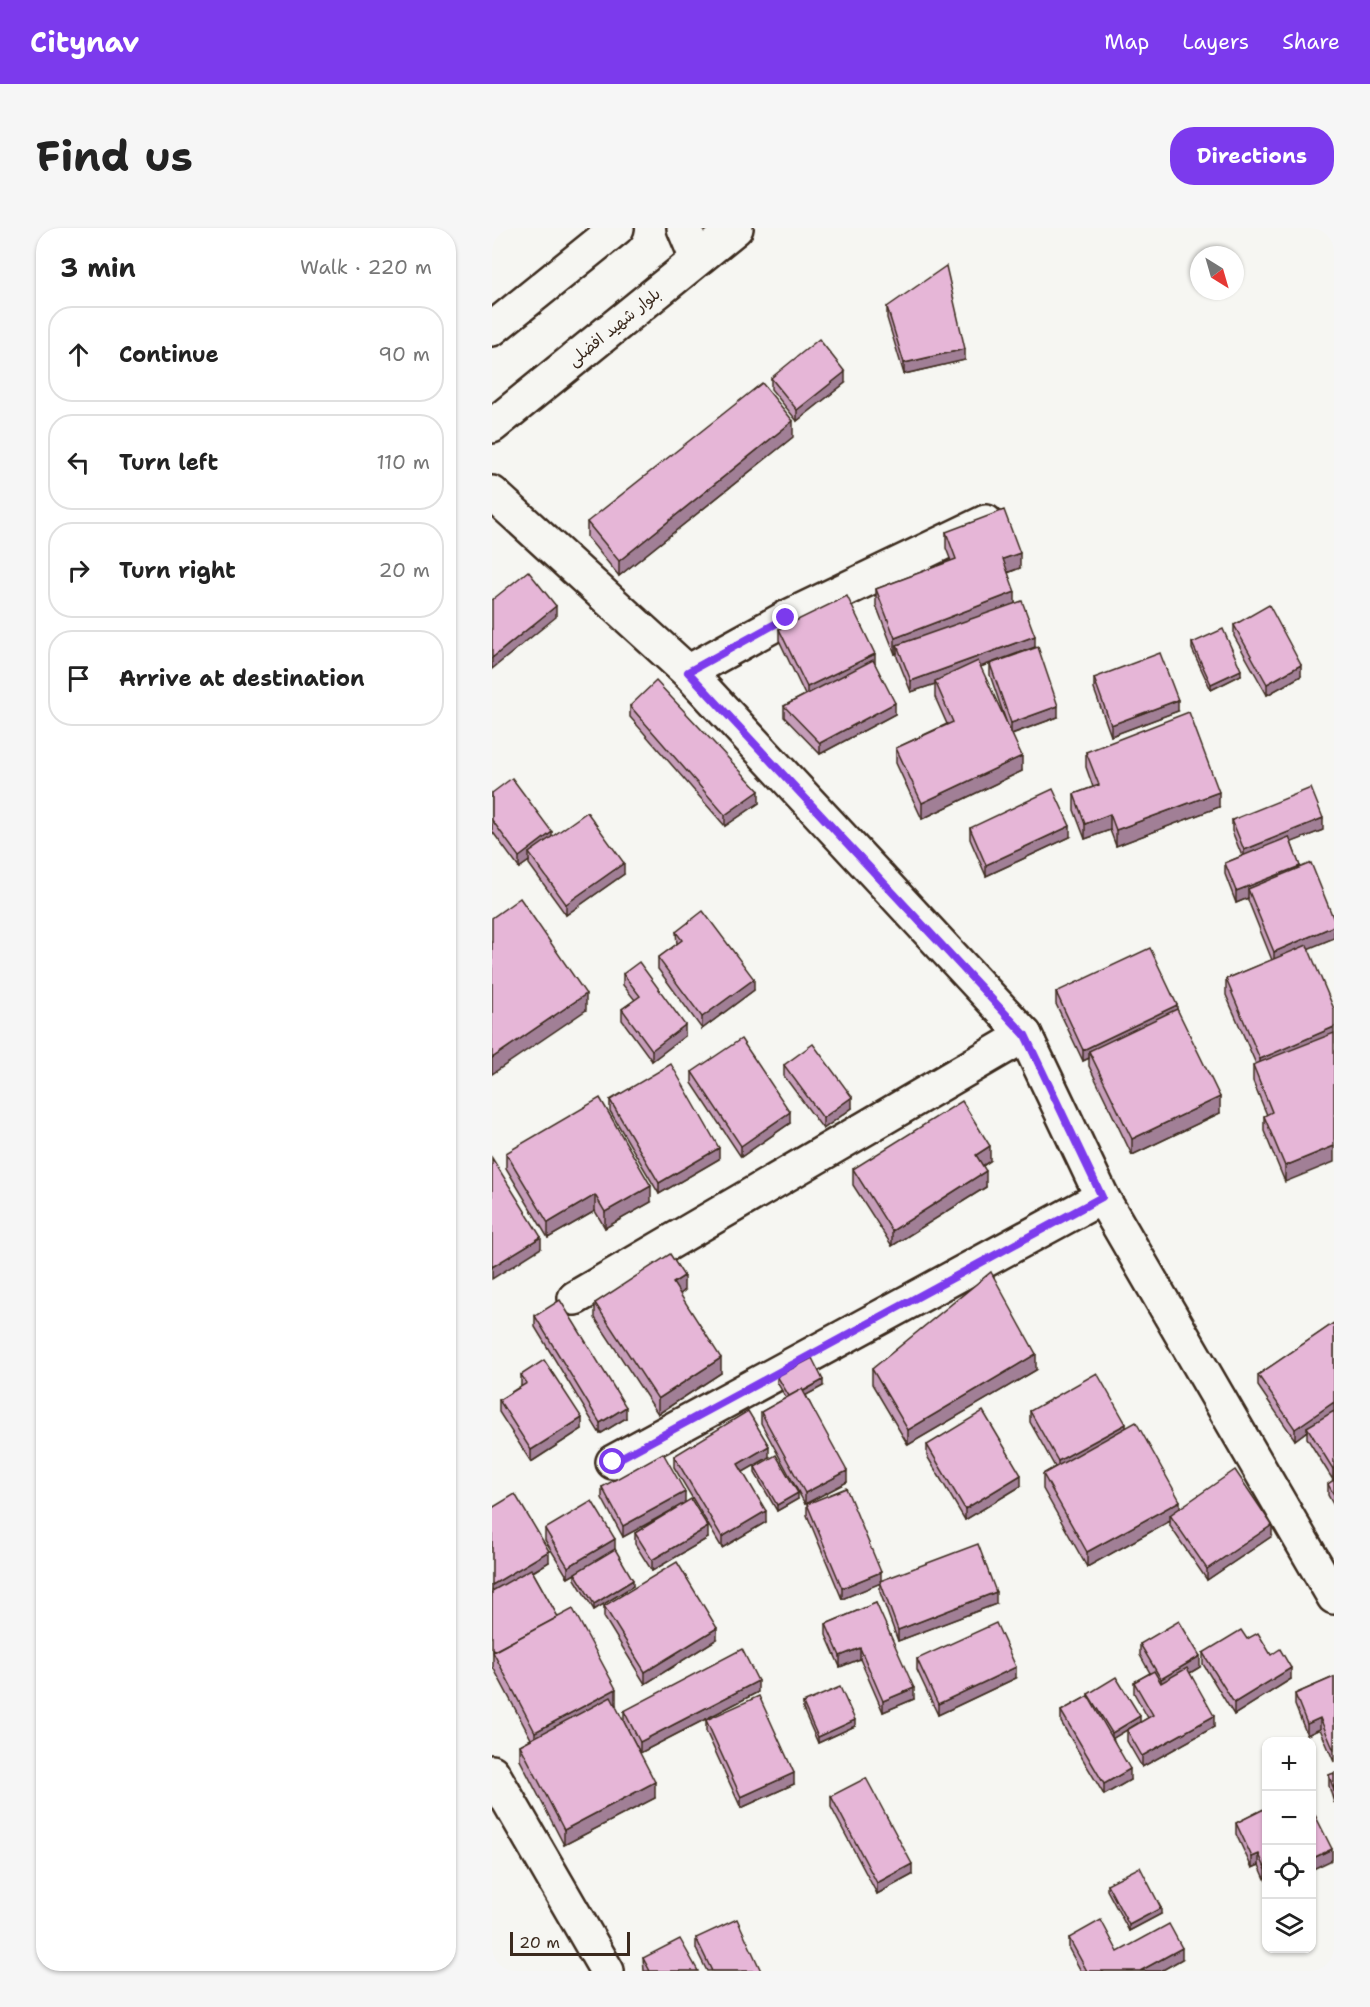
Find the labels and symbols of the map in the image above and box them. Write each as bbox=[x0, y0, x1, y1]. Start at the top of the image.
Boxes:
north arrow bbox=[1190, 246, 1244, 300]
street label: بلوار شهید افضلی bbox=[563, 283, 665, 371]
route end bbox=[772, 604, 798, 630]
route start bbox=[599, 1448, 625, 1474]
scale bar bbox=[510, 1929, 630, 1956]

